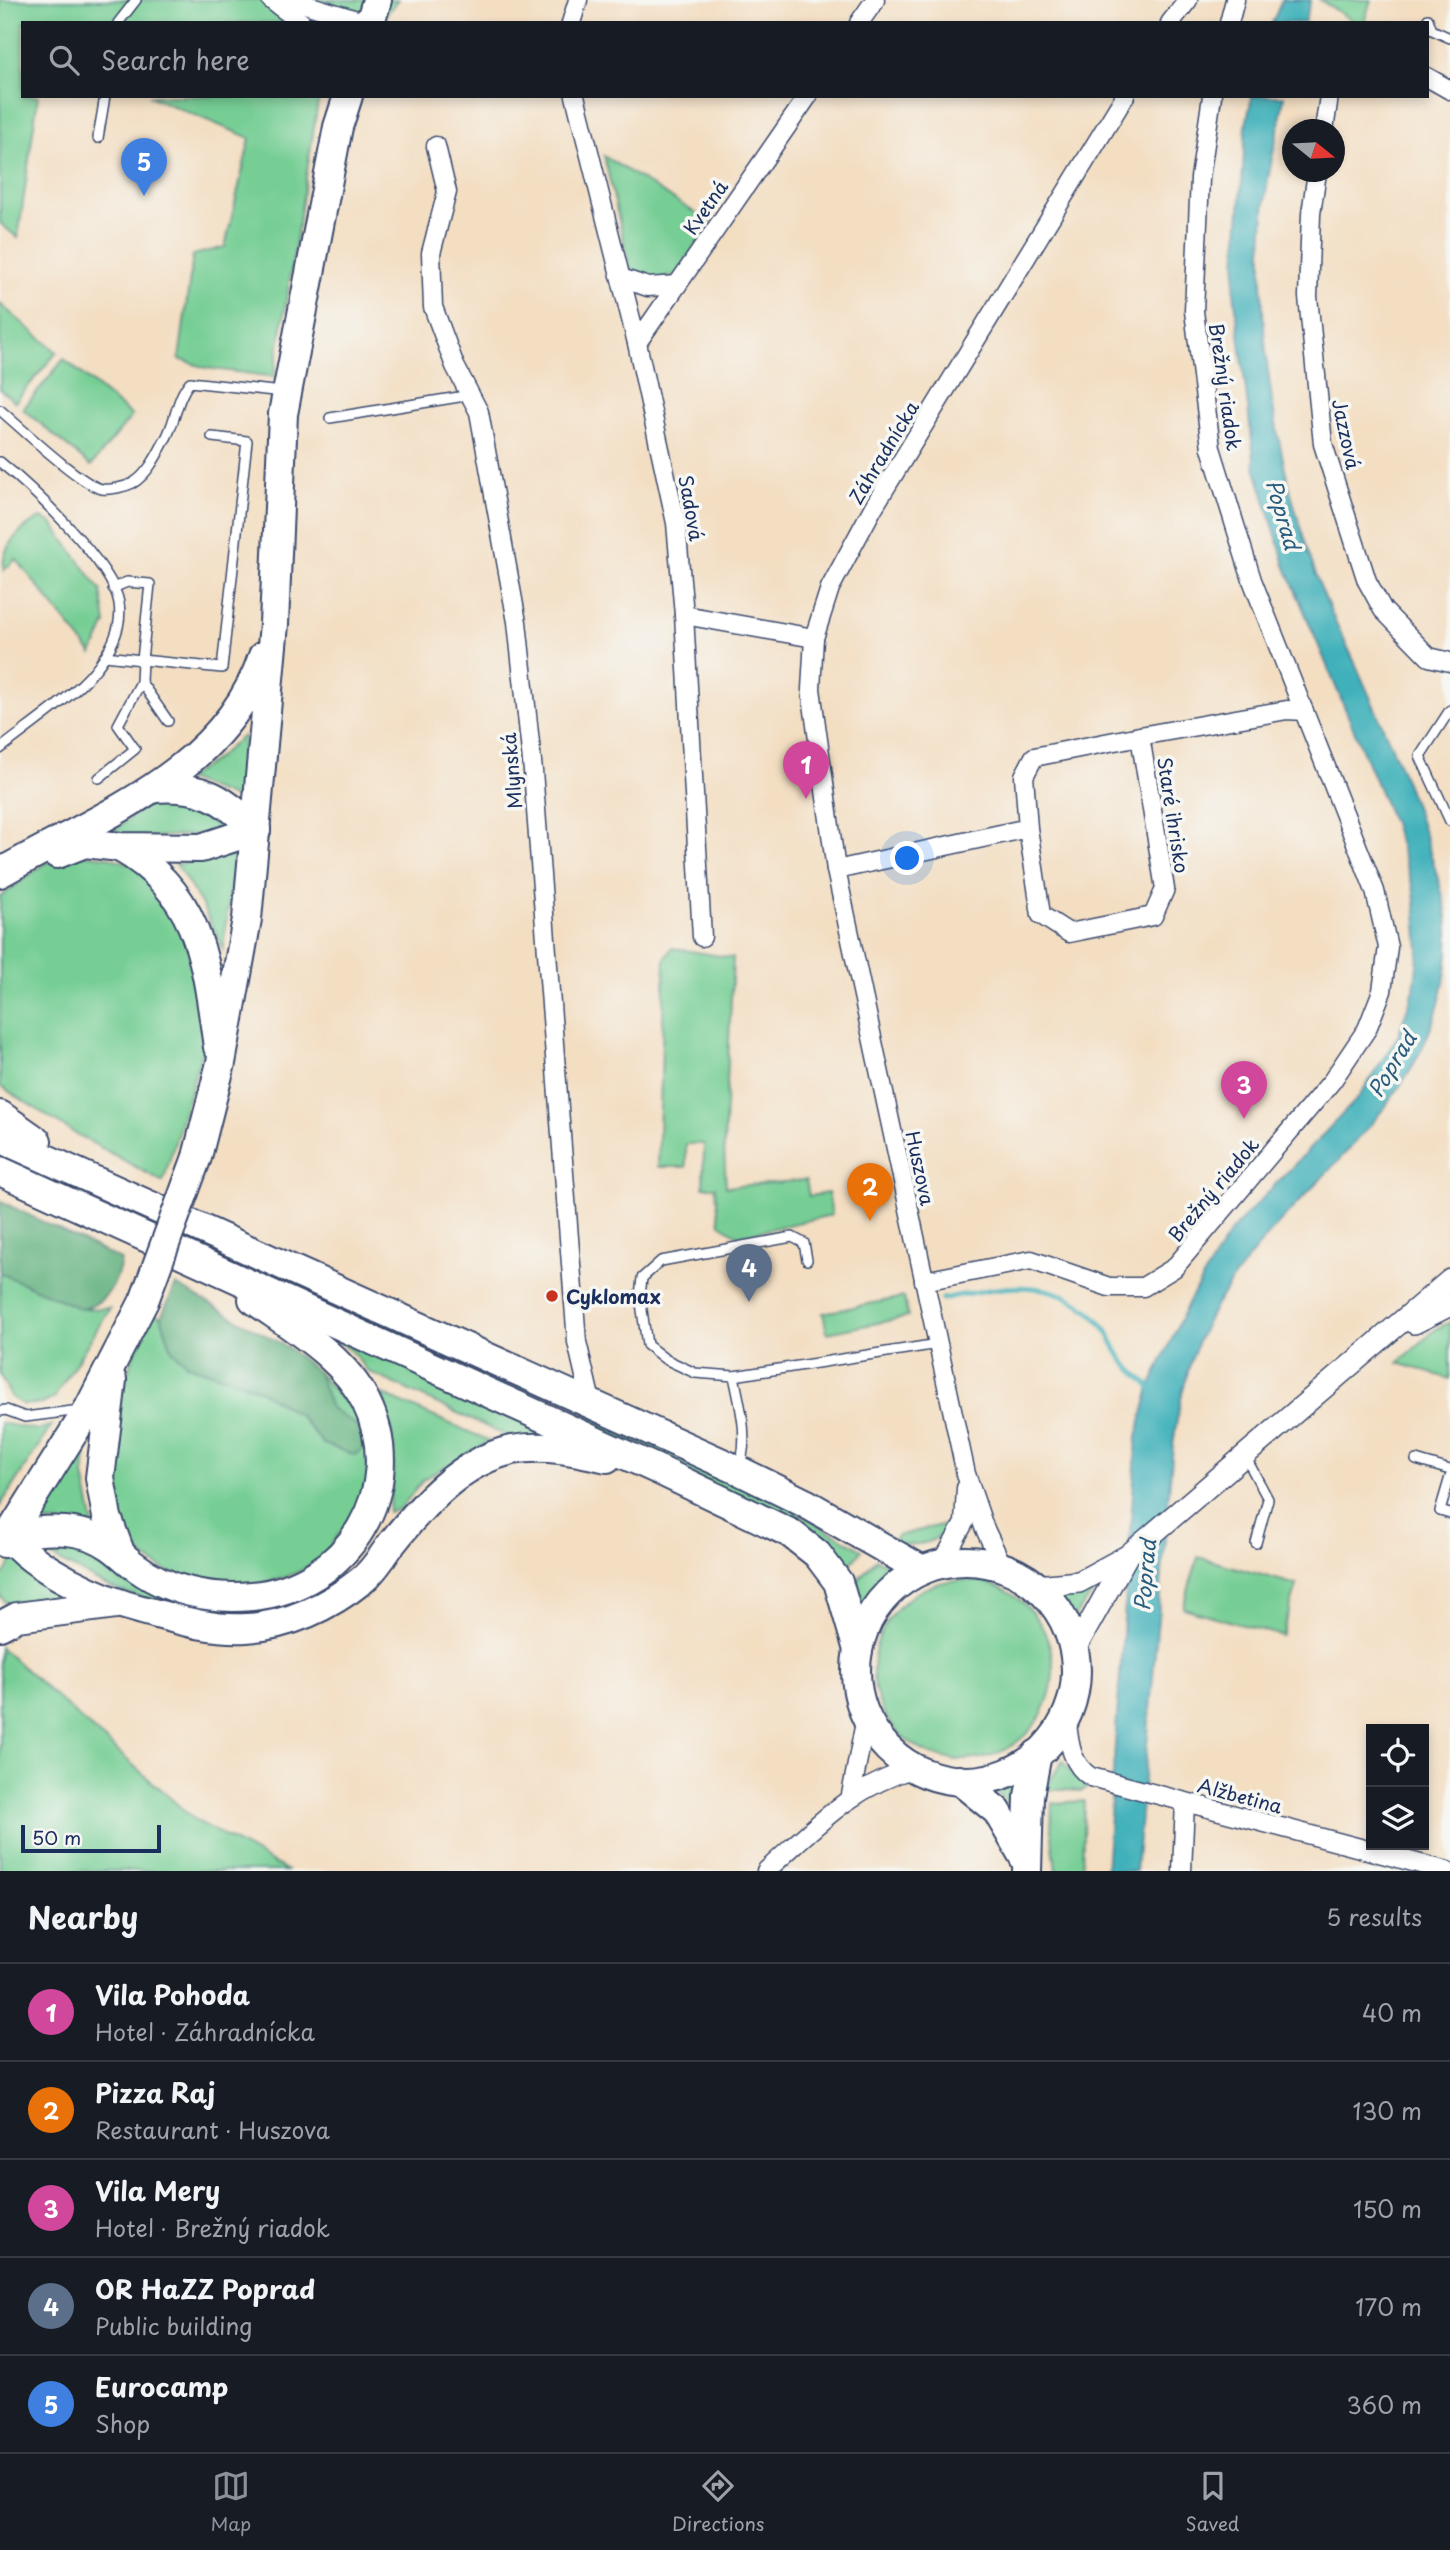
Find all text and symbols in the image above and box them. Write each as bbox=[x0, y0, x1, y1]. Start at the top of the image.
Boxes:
search box bbox=[21, 21, 1429, 98]
text: Search here bbox=[101, 40, 250, 79]
icon: search bbox=[45, 41, 83, 79]
north arrow bbox=[1282, 119, 1345, 182]
pin: 5 bbox=[121, 138, 167, 196]
street label: Kvetná bbox=[676, 174, 734, 240]
street label: Brežný riadok bbox=[1203, 321, 1249, 453]
street label: Záhradnícka bbox=[841, 395, 925, 509]
street label: Jazzová bbox=[1326, 396, 1368, 472]
street label: Sadová bbox=[672, 473, 712, 543]
water label: Poprad bbox=[1259, 475, 1310, 555]
street label: Mlynská bbox=[494, 732, 528, 810]
pin: 1 bbox=[783, 741, 829, 799]
street label: Staré ihrisko bbox=[1151, 755, 1197, 875]
your location bbox=[890, 841, 924, 875]
water label: Poprad bbox=[1359, 1023, 1424, 1103]
pin: 3 bbox=[1221, 1061, 1267, 1119]
street label: Huszova bbox=[899, 1128, 943, 1208]
street label: Brežný riadok bbox=[1161, 1131, 1265, 1247]
pin: 2 bbox=[847, 1163, 893, 1221]
pin: 4 bbox=[726, 1244, 772, 1302]
place label: Cyklomax bbox=[566, 1282, 661, 1310]
marker: Cyklomax bbox=[544, 1288, 560, 1304]
water label: Poprad bbox=[1125, 1536, 1163, 1612]
map controls bbox=[1366, 1724, 1429, 1850]
button: locate bbox=[1366, 1724, 1429, 1787]
street label: Alžbetina bbox=[1195, 1770, 1285, 1820]
button: layers bbox=[1366, 1787, 1429, 1850]
scale bar bbox=[21, 1822, 161, 1854]
text: 50 m bbox=[32, 1823, 81, 1851]
text: Nearby bbox=[28, 1894, 138, 1939]
text: 5 results bbox=[1326, 1899, 1422, 1934]
text: Vila Pohoda bbox=[95, 1975, 250, 2014]
text: 1 bbox=[46, 1995, 57, 2030]
text: 40 m bbox=[1362, 1995, 1422, 2030]
text: Hotel · Záhradnícka bbox=[95, 2014, 315, 2049]
text: Pizza Raj bbox=[95, 2073, 215, 2112]
text: 2 bbox=[43, 2093, 59, 2128]
text: 130 m bbox=[1352, 2093, 1422, 2128]
text: Restaurant · Huszova bbox=[95, 2112, 330, 2147]
text: Vila Mery bbox=[95, 2171, 220, 2210]
text: 3 bbox=[43, 2191, 59, 2226]
text: 150 m bbox=[1353, 2191, 1422, 2226]
text: Hotel · Brežný riadok bbox=[95, 2210, 330, 2245]
text: OR HaZZ Poprad bbox=[95, 2269, 315, 2308]
text: 4 bbox=[43, 2289, 59, 2324]
text: 170 m bbox=[1355, 2289, 1422, 2324]
text: Public building bbox=[95, 2308, 252, 2343]
text: Eurocamp bbox=[95, 2367, 228, 2406]
text: 5 bbox=[44, 2387, 58, 2422]
text: 360 m bbox=[1347, 2387, 1422, 2422]
text: Shop bbox=[95, 2406, 150, 2441]
tab: Map bbox=[211, 2467, 251, 2537]
tab: Directions bbox=[672, 2467, 765, 2537]
tab: Saved bbox=[1186, 2467, 1239, 2537]

